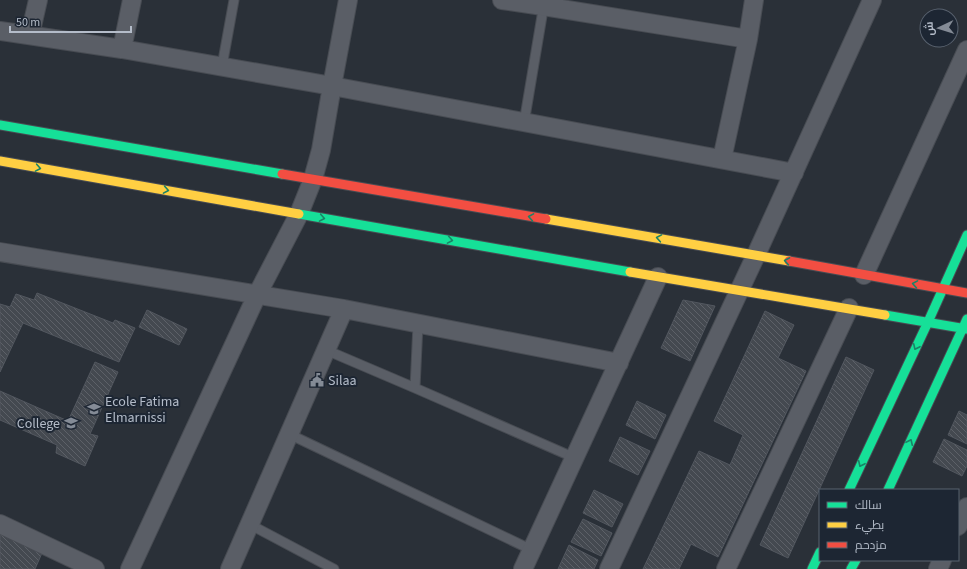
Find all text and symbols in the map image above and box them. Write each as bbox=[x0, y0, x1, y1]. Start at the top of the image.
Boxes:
scale bar bbox=[10, 8, 131, 34]
north arrow bbox=[919, 8, 959, 48]
text: 50 m bbox=[16, 14, 40, 31]
text: ش bbox=[922, 21, 937, 36]
one-way arrow bbox=[35, 163, 42, 171]
one-way arrow bbox=[163, 186, 169, 194]
one-way arrow bbox=[319, 213, 325, 222]
one-way arrow bbox=[528, 213, 534, 221]
one-way arrow bbox=[656, 235, 662, 243]
one-way arrow bbox=[447, 236, 453, 244]
one-way arrow bbox=[784, 257, 790, 265]
one-way arrow bbox=[912, 281, 918, 289]
one-way arrow bbox=[913, 342, 921, 350]
place label: Silaa bbox=[328, 371, 357, 391]
public building icon: Silaa bbox=[309, 372, 325, 388]
place label: Ecole Fatima Elmarnissi bbox=[105, 392, 179, 428]
school or university icon: Ecole Fatima Elmarnissi bbox=[86, 401, 102, 417]
place label: College bbox=[17, 414, 60, 434]
school or university icon: College bbox=[63, 415, 79, 431]
one-way arrow bbox=[905, 439, 913, 446]
one-way arrow bbox=[858, 460, 866, 468]
legend bbox=[819, 489, 959, 561]
text: سالك bbox=[855, 497, 882, 514]
text: بطيء bbox=[855, 517, 884, 535]
text: مزدحم bbox=[855, 537, 887, 554]

